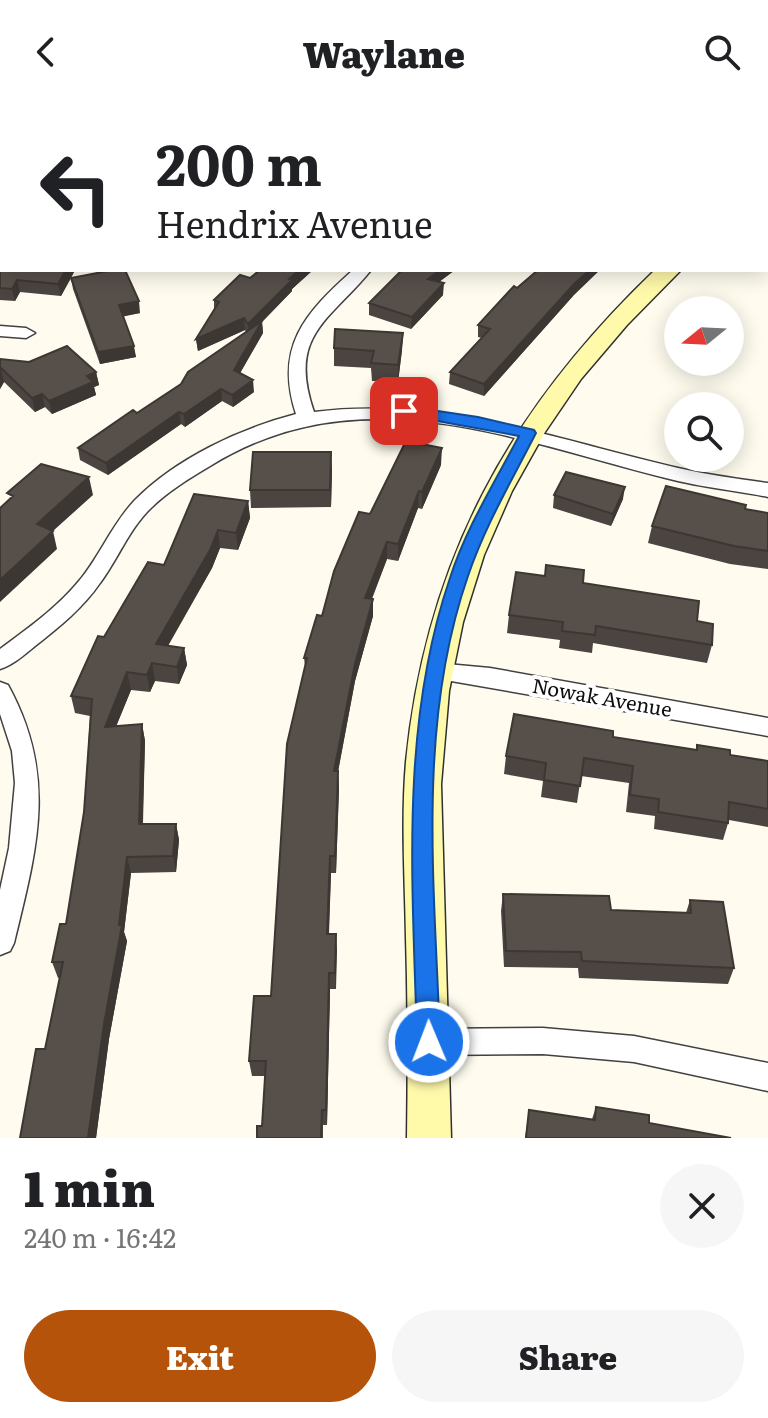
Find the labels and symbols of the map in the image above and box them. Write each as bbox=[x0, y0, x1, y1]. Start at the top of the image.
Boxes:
north arrow bbox=[664, 296, 744, 376]
pin bbox=[370, 377, 438, 445]
street label: Nowak Avenue bbox=[530, 669, 675, 723]
position arrow bbox=[387, 1000, 471, 1084]

